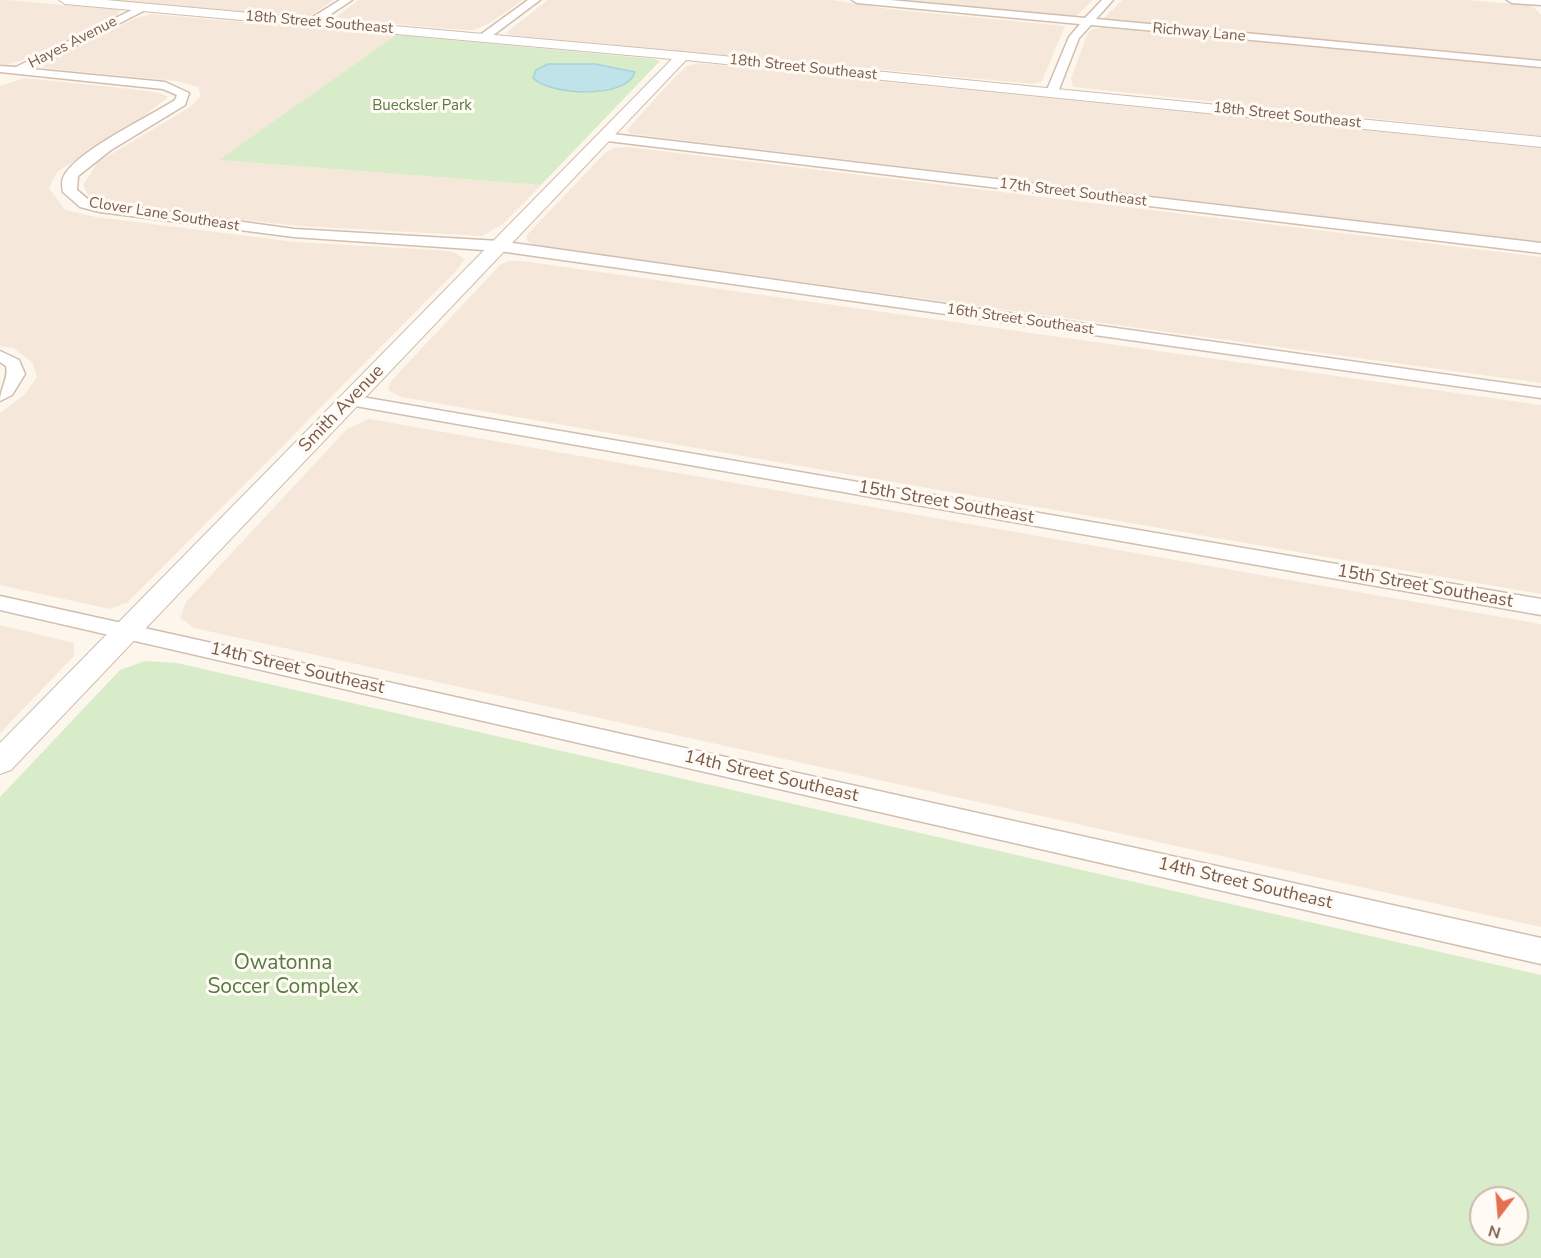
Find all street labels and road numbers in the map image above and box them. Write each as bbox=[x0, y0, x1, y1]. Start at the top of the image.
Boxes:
street label: 18th Street Southeast bbox=[244, 8, 394, 38]
street label: Hayes Avenue bbox=[26, 13, 120, 73]
street label: Richway Lane bbox=[1152, 20, 1246, 46]
street label: 18th Street Southeast bbox=[728, 51, 878, 85]
street label: 18th Street Southeast bbox=[1212, 99, 1362, 133]
street label: 17th Street Southeast bbox=[998, 175, 1148, 211]
street label: Clover Lane Southeast bbox=[88, 194, 240, 236]
street label: 16th Street Southeast bbox=[945, 301, 1095, 339]
street label: Smith Avenue bbox=[295, 361, 389, 457]
street label: 15th Street Southeast bbox=[856, 477, 1036, 529]
street label: 15th Street Southeast bbox=[1335, 561, 1515, 613]
street label: 14th Street Southeast bbox=[208, 638, 386, 700]
street label: 14th Street Southeast bbox=[682, 746, 860, 808]
street label: 14th Street Southeast bbox=[1156, 853, 1334, 915]

